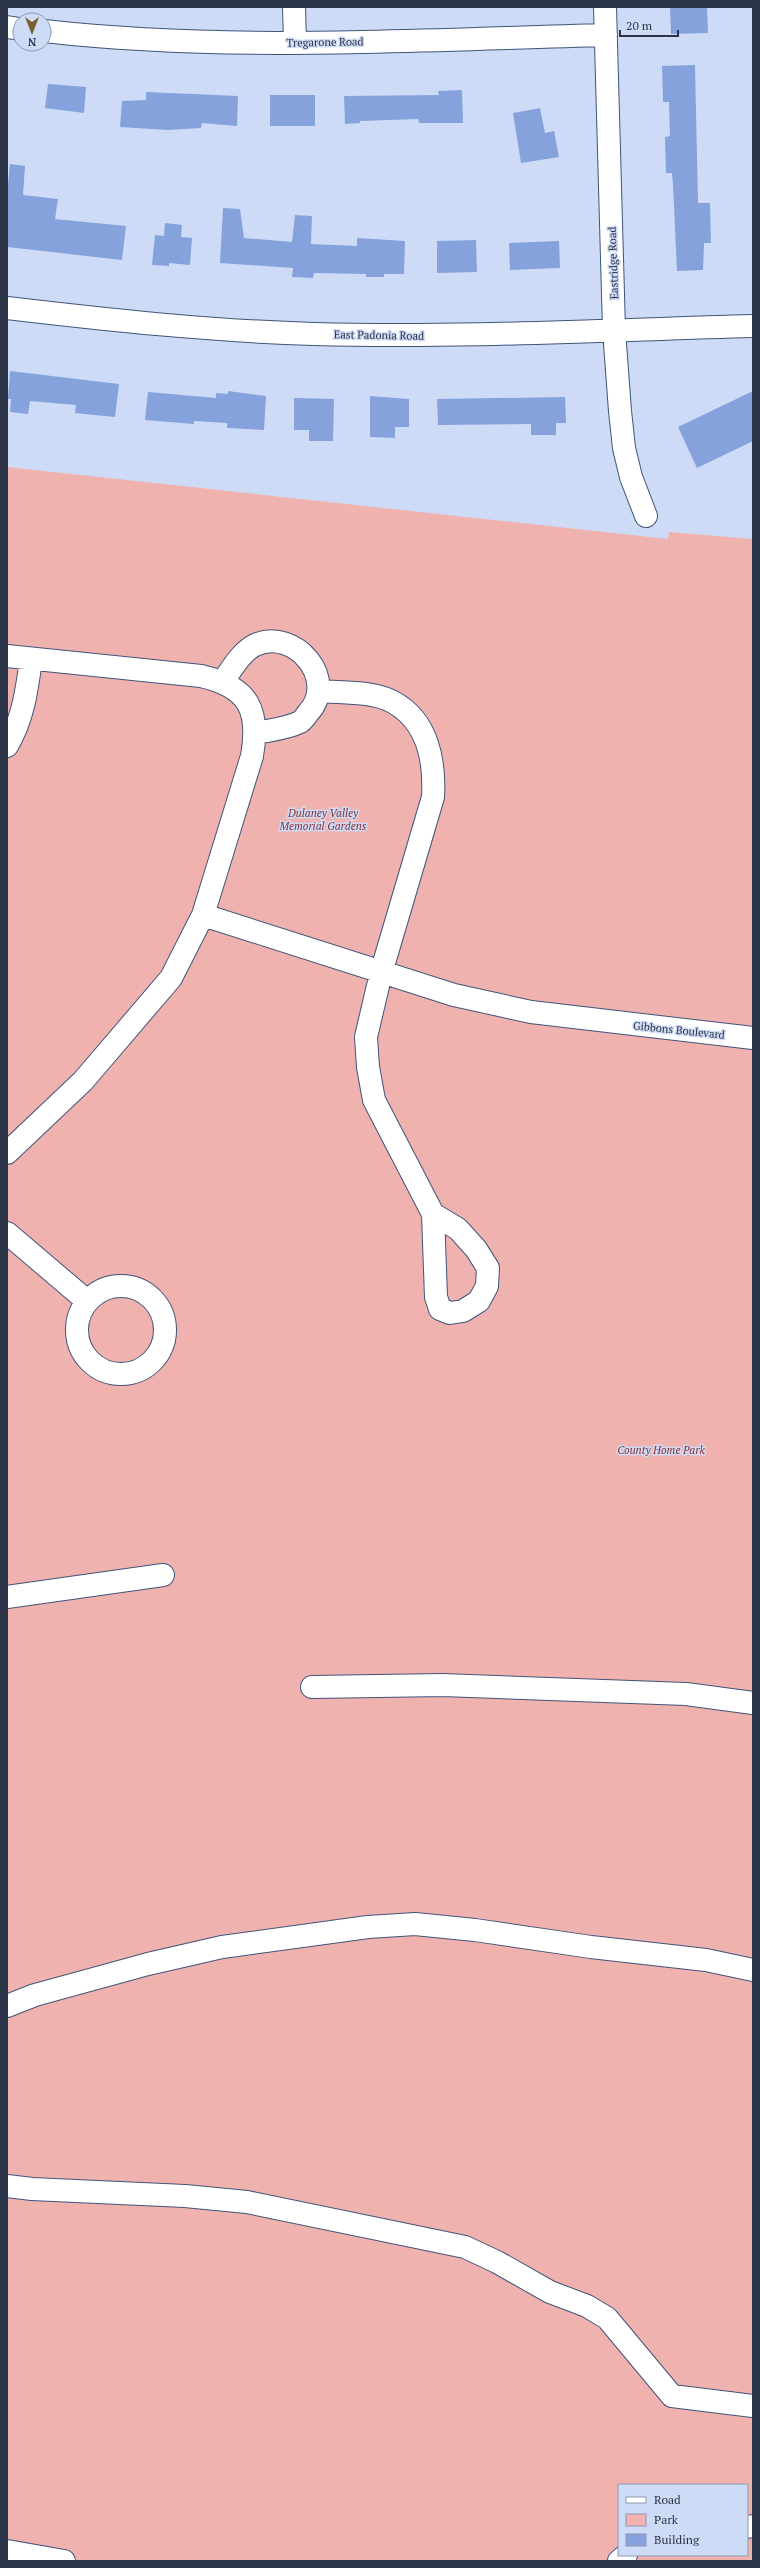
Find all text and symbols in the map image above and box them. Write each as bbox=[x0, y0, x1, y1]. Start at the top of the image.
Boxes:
north arrow bbox=[12, 12, 52, 52]
scale bar bbox=[620, 12, 678, 38]
text: 20 m bbox=[626, 18, 653, 33]
street label: Tregarone Road bbox=[286, 34, 364, 50]
text: N bbox=[27, 35, 36, 49]
street label: Eastridge Road bbox=[605, 226, 621, 300]
street label: East Padonia Road bbox=[334, 327, 424, 343]
park label: Dulaney Valley Memorial Gardens bbox=[279, 806, 367, 833]
street label: Gibbons Boulevard bbox=[632, 1018, 726, 1042]
park label: County Home Park bbox=[617, 1443, 705, 1457]
legend bbox=[618, 2484, 748, 2556]
text: Road bbox=[654, 2492, 681, 2507]
text: Park bbox=[654, 2512, 679, 2527]
text: Building bbox=[654, 2532, 700, 2547]

